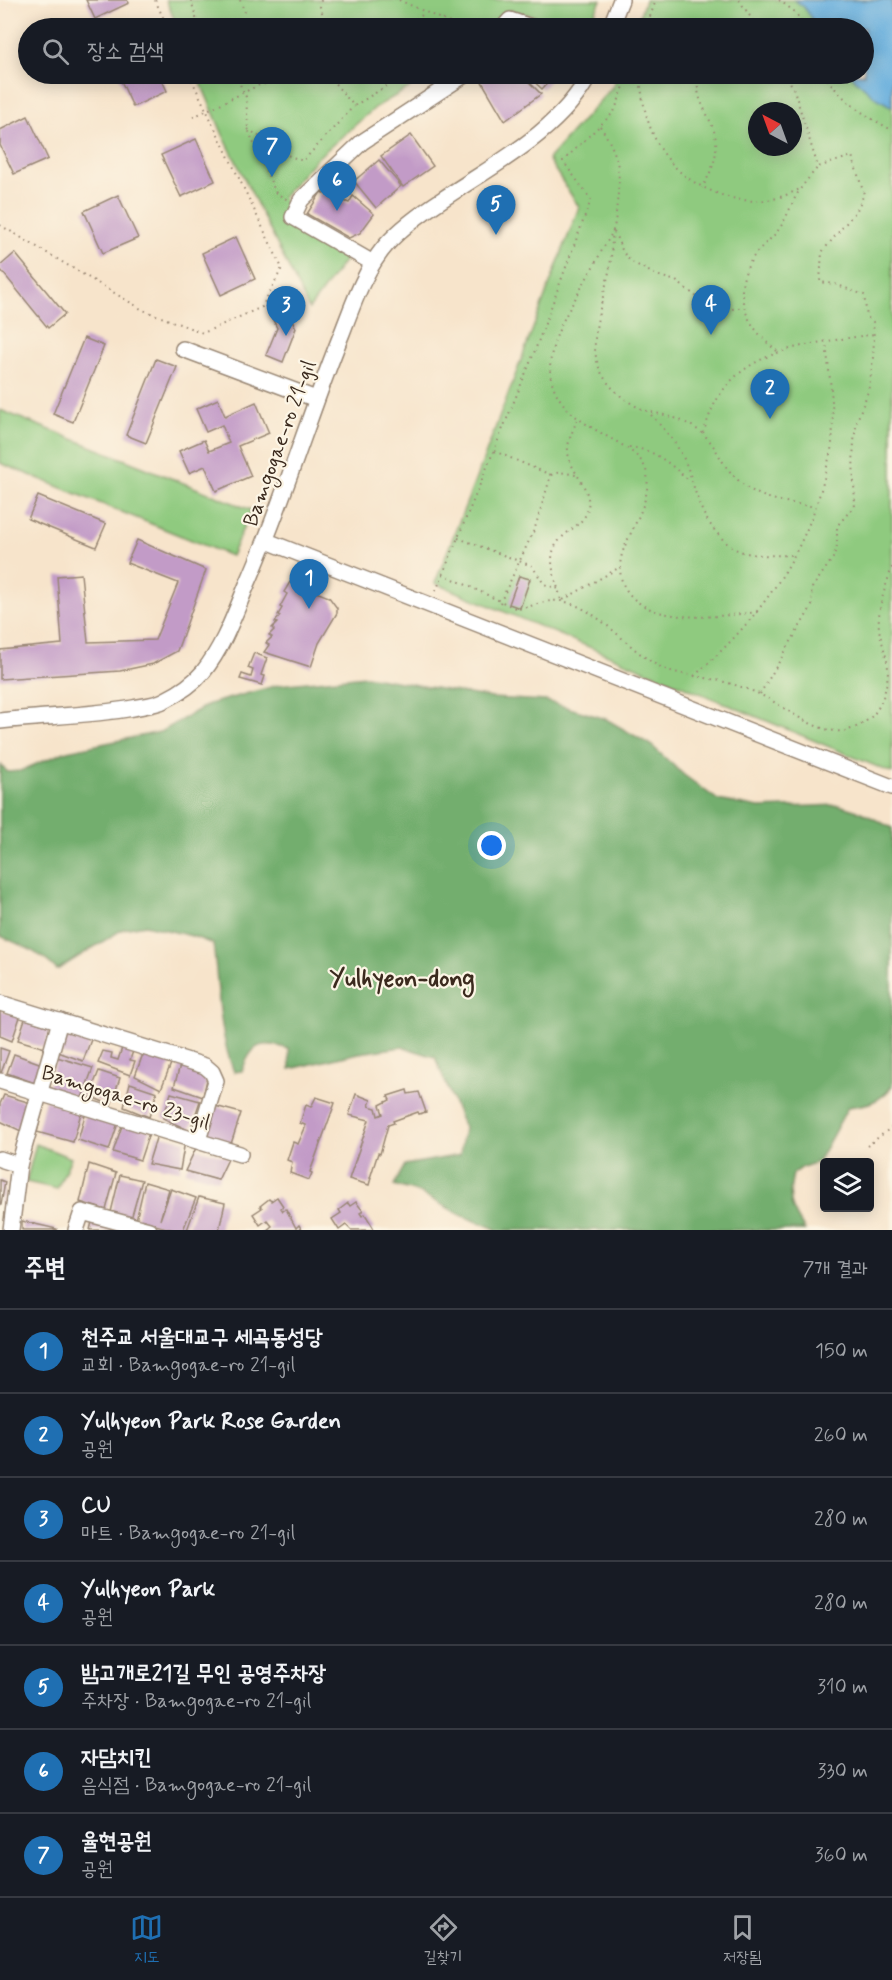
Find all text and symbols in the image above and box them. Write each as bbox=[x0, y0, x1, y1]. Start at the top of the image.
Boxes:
search box bbox=[18, 18, 874, 84]
icon: search bbox=[39, 35, 72, 68]
text: 장소 검색 bbox=[87, 38, 164, 66]
north arrow bbox=[748, 102, 802, 156]
pin: 7 bbox=[252, 128, 292, 177]
pin: 6 bbox=[318, 162, 356, 211]
pin: 5 bbox=[476, 186, 516, 235]
pin: 3 bbox=[266, 286, 306, 336]
pin: 4 bbox=[692, 286, 730, 335]
street label: Bamgogae-ro 21-gil bbox=[237, 356, 324, 531]
pin: 2 bbox=[750, 370, 790, 419]
pin: 1 bbox=[290, 560, 328, 609]
your location bbox=[477, 831, 506, 860]
district label: Yulhyeon-dong bbox=[329, 964, 475, 998]
street label: Bamgogae-ro 23-gil bbox=[38, 1059, 213, 1138]
map controls bbox=[820, 1158, 874, 1212]
button: layers bbox=[820, 1158, 874, 1212]
text: 주변 bbox=[24, 1252, 66, 1286]
text: 7개 결과 bbox=[802, 1256, 868, 1283]
text: 천주교 서울대교구 세곡동성당 bbox=[81, 1324, 323, 1352]
text: 1 bbox=[39, 1338, 48, 1365]
text: 150 m bbox=[815, 1338, 868, 1365]
text: 교회 · Bamgogae-ro 21-gil bbox=[81, 1352, 295, 1379]
text: Yulhyeon Park Rose Garden bbox=[81, 1408, 341, 1436]
text: 2 bbox=[39, 1422, 48, 1449]
text: 260 m bbox=[814, 1422, 868, 1449]
text: 공원 bbox=[81, 1436, 113, 1463]
text: CU bbox=[81, 1492, 111, 1520]
text: 3 bbox=[39, 1506, 48, 1533]
text: 280 m bbox=[814, 1506, 868, 1533]
text: 마트 · Bamgogae-ro 21-gil bbox=[81, 1520, 295, 1547]
text: Yulhyeon Park bbox=[81, 1576, 215, 1604]
text: 4 bbox=[38, 1590, 49, 1617]
text: 280 m bbox=[814, 1590, 868, 1617]
text: 공원 bbox=[81, 1604, 113, 1631]
text: 밤고개로21길 무인 공영주차장 bbox=[81, 1660, 326, 1688]
text: 5 bbox=[38, 1674, 50, 1701]
text: 310 m bbox=[817, 1674, 868, 1701]
text: 주차장 · Bamgogae-ro 21-gil bbox=[81, 1688, 311, 1715]
text: 자담치킨 bbox=[81, 1744, 152, 1772]
text: 6 bbox=[38, 1758, 49, 1785]
text: 330 m bbox=[817, 1758, 868, 1785]
text: 음식점 · Bamgogae-ro 21-gil bbox=[81, 1772, 311, 1799]
text: 율현공원 bbox=[81, 1828, 152, 1856]
text: 7 bbox=[37, 1842, 50, 1869]
text: 360 m bbox=[815, 1842, 868, 1869]
text: 공원 bbox=[81, 1856, 113, 1883]
tab: 지도 bbox=[130, 1911, 163, 1968]
tab: 길찾기 bbox=[424, 1911, 462, 1968]
tab: 저장됨 bbox=[723, 1911, 762, 1968]

